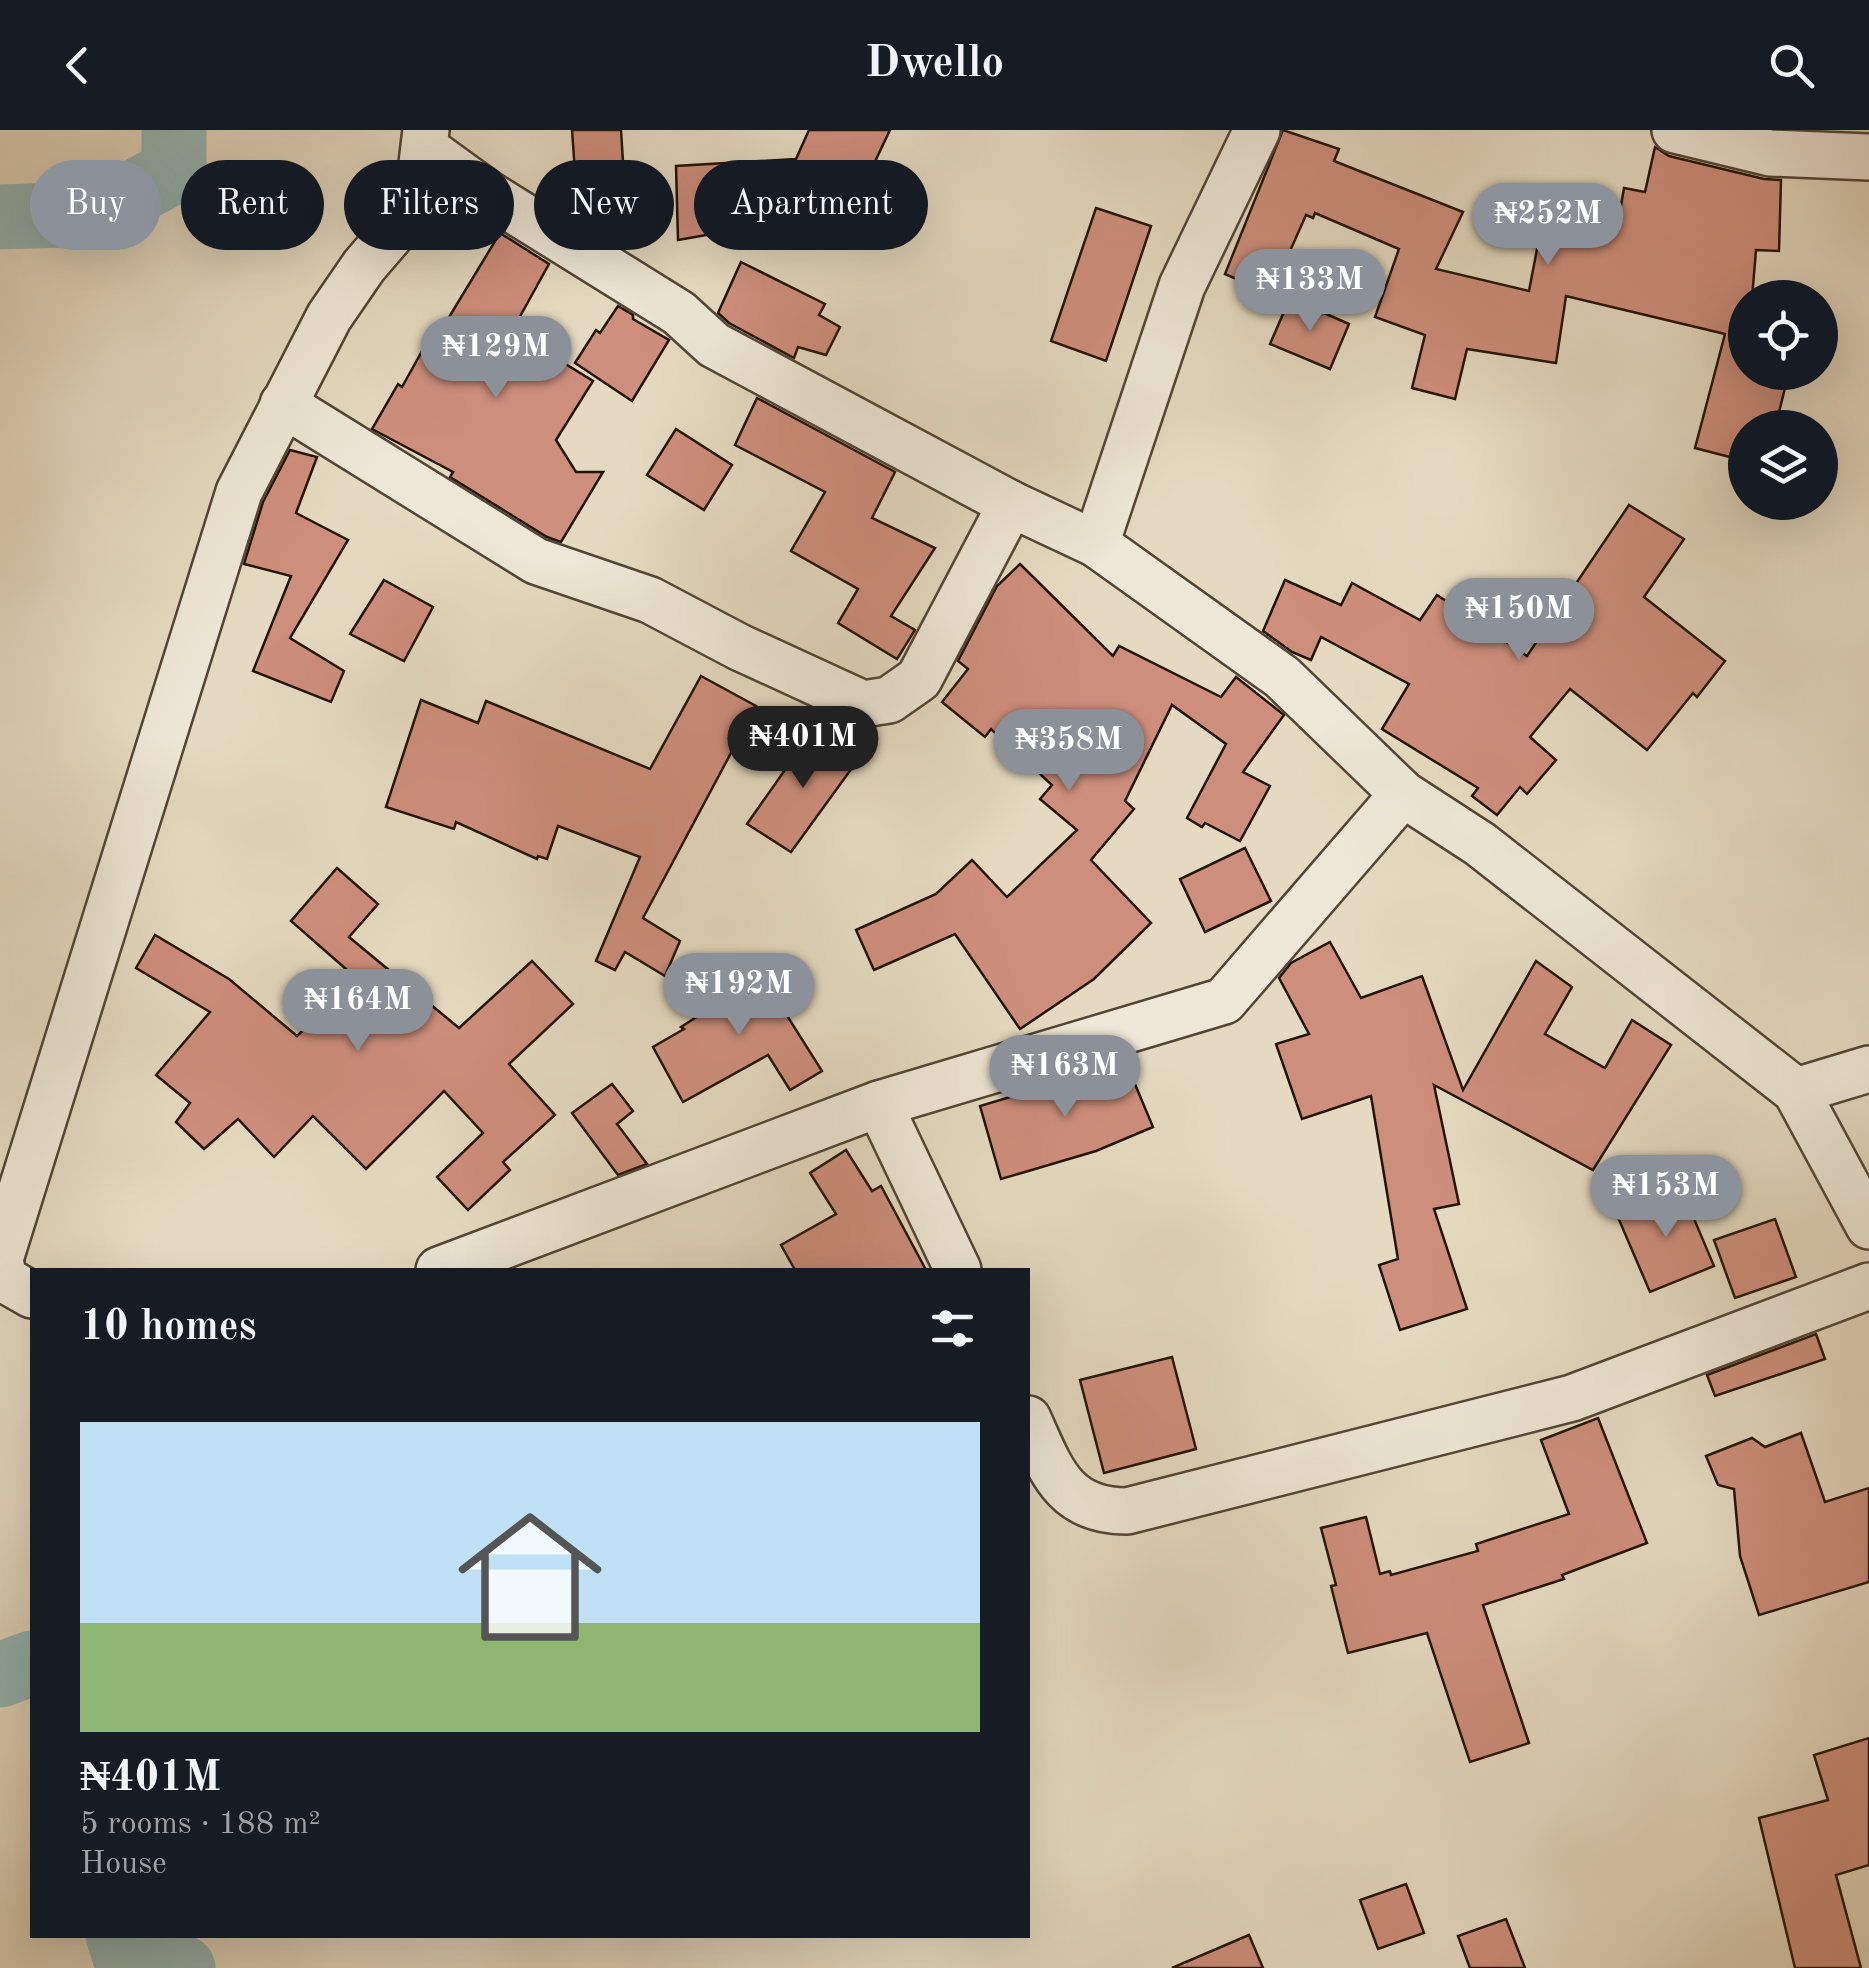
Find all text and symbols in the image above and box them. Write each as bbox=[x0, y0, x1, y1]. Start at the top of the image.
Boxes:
icon: back bbox=[50, 38, 105, 93]
icon: search bbox=[1764, 38, 1819, 93]
text: Dwello bbox=[865, 42, 1004, 87]
chip: Buy bbox=[30, 160, 161, 250]
chip: Rent bbox=[181, 160, 324, 250]
chip: Filters bbox=[344, 160, 514, 250]
chip: New bbox=[534, 160, 674, 250]
chip: Apartment bbox=[694, 160, 928, 250]
pin: ₦252M bbox=[1478, 183, 1618, 268]
text: ₦252M bbox=[1494, 199, 1602, 231]
pin: ₦133M bbox=[1240, 249, 1380, 334]
text: ₦133M bbox=[1256, 265, 1364, 297]
map controls bbox=[1728, 280, 1838, 520]
button: locate bbox=[1728, 280, 1838, 390]
pin: ₦129M bbox=[426, 316, 566, 401]
text: ₦129M bbox=[442, 332, 550, 364]
button: layers bbox=[1728, 410, 1838, 520]
pin: ₦150M bbox=[1449, 578, 1589, 663]
text: ₦150M bbox=[1465, 594, 1573, 626]
pin: ₦401M bbox=[733, 706, 873, 791]
pin: ₦358M bbox=[999, 709, 1139, 794]
text: ₦401M bbox=[749, 722, 857, 754]
text: ₦358M bbox=[1015, 725, 1123, 757]
pin: ₦192M bbox=[669, 953, 809, 1038]
pin: ₦164M bbox=[288, 969, 428, 1054]
text: ₦192M bbox=[685, 969, 793, 1001]
text: ₦164M bbox=[304, 985, 412, 1017]
pin: ₦163M bbox=[995, 1035, 1135, 1120]
text: ₦163M bbox=[1011, 1051, 1119, 1083]
pin: ₦153M bbox=[1596, 1155, 1736, 1240]
text: ₦153M bbox=[1612, 1171, 1720, 1203]
icon: filters bbox=[925, 1301, 980, 1356]
text: 10 homes bbox=[80, 1307, 257, 1349]
icon: home bbox=[440, 1487, 620, 1667]
text: ₦401M bbox=[80, 1758, 221, 1800]
text: 5 rooms · 188 m² bbox=[80, 1809, 321, 1841]
text: House bbox=[80, 1849, 167, 1881]

